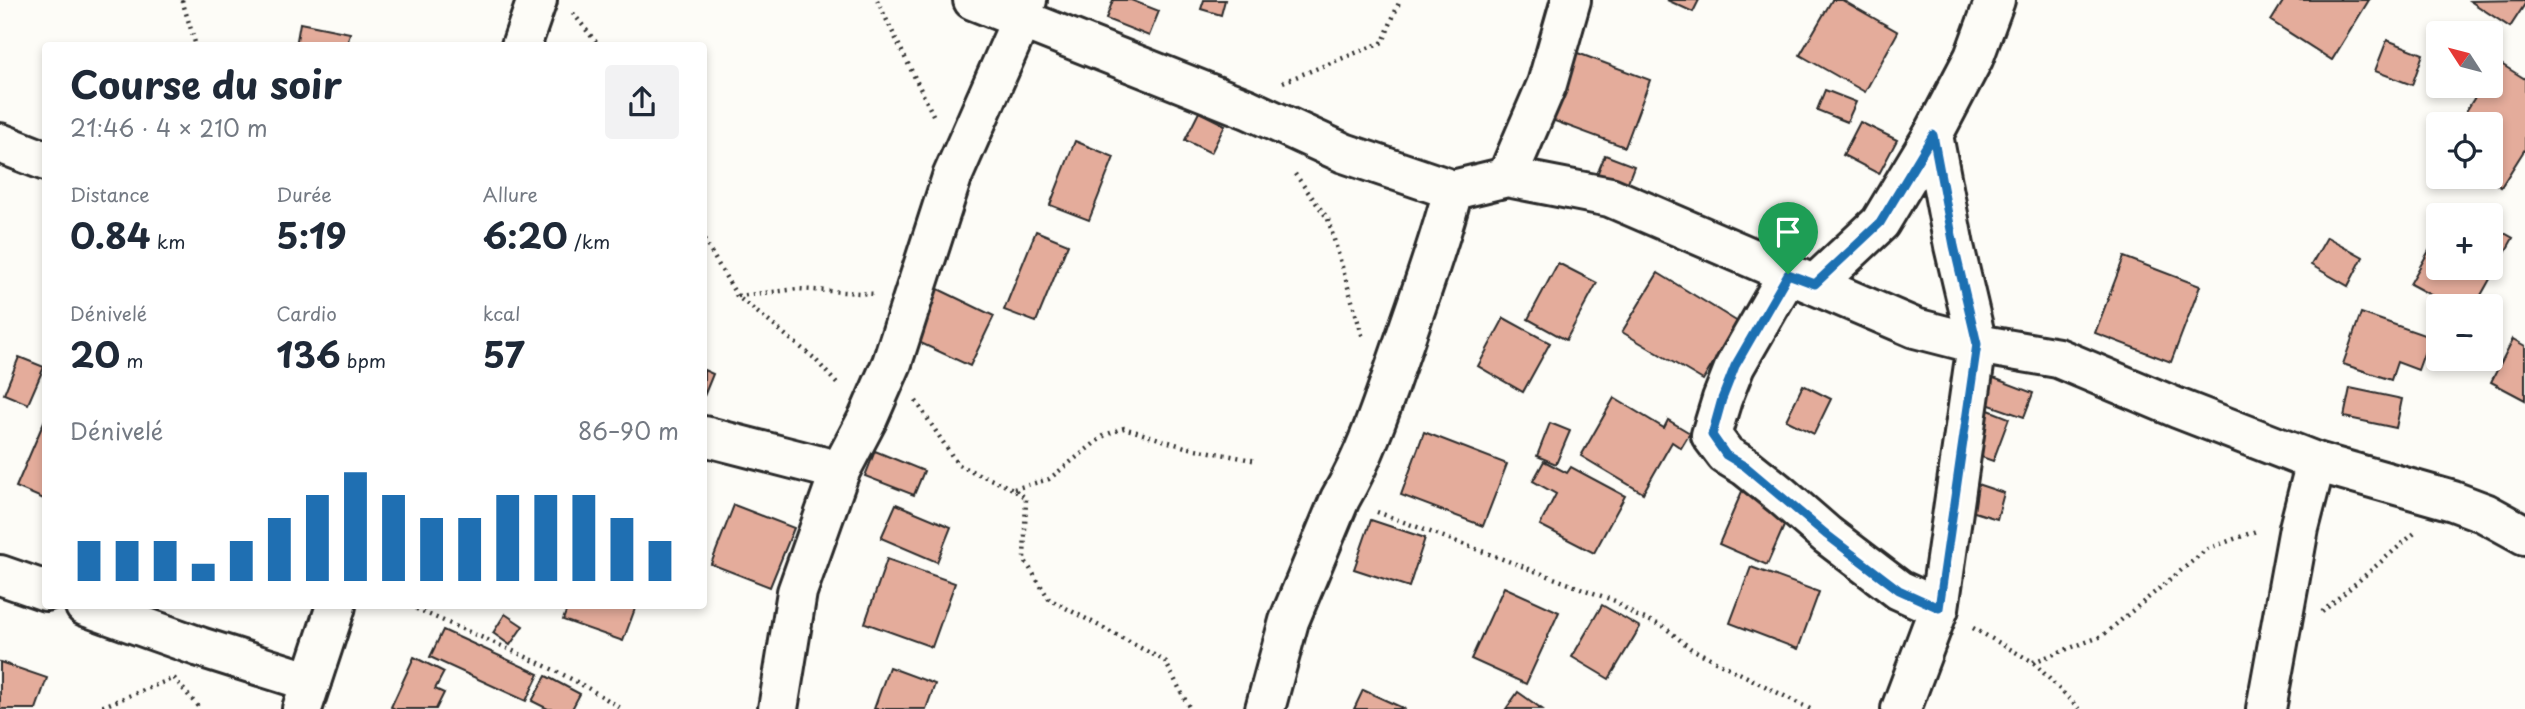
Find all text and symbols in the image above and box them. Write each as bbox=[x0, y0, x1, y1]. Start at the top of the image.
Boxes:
north arrow bbox=[2426, 21, 2502, 98]
map controls bbox=[2426, 21, 2503, 371]
text: Course du soir bbox=[70, 55, 342, 112]
button: share bbox=[605, 65, 679, 139]
text: 21:46 · 4 × 210 m bbox=[70, 110, 268, 145]
button: locate bbox=[2426, 112, 2503, 189]
text: Distance bbox=[70, 180, 150, 208]
text: Durée bbox=[276, 180, 332, 208]
text: Allure bbox=[483, 180, 538, 208]
pin bbox=[1758, 202, 1818, 274]
button: + bbox=[2426, 203, 2503, 280]
text: 0.84 bbox=[70, 208, 151, 261]
text: 5:19 bbox=[276, 208, 347, 261]
text: 6:20 bbox=[483, 208, 568, 261]
icon: arrive bbox=[1769, 213, 1807, 251]
text: km bbox=[151, 227, 185, 255]
text: /km bbox=[568, 227, 610, 255]
button: − bbox=[2426, 294, 2503, 371]
text: Dénivelé bbox=[70, 299, 147, 327]
text: Cardio bbox=[276, 299, 337, 327]
text: kcal bbox=[483, 299, 521, 327]
text: 20 bbox=[70, 327, 120, 380]
text: 136 bbox=[276, 327, 341, 380]
text: 57 bbox=[483, 327, 525, 380]
text: m bbox=[120, 346, 144, 374]
text: bpm bbox=[341, 346, 386, 374]
text: Dénivelé bbox=[70, 413, 163, 448]
text: 86–90 m bbox=[578, 413, 679, 448]

